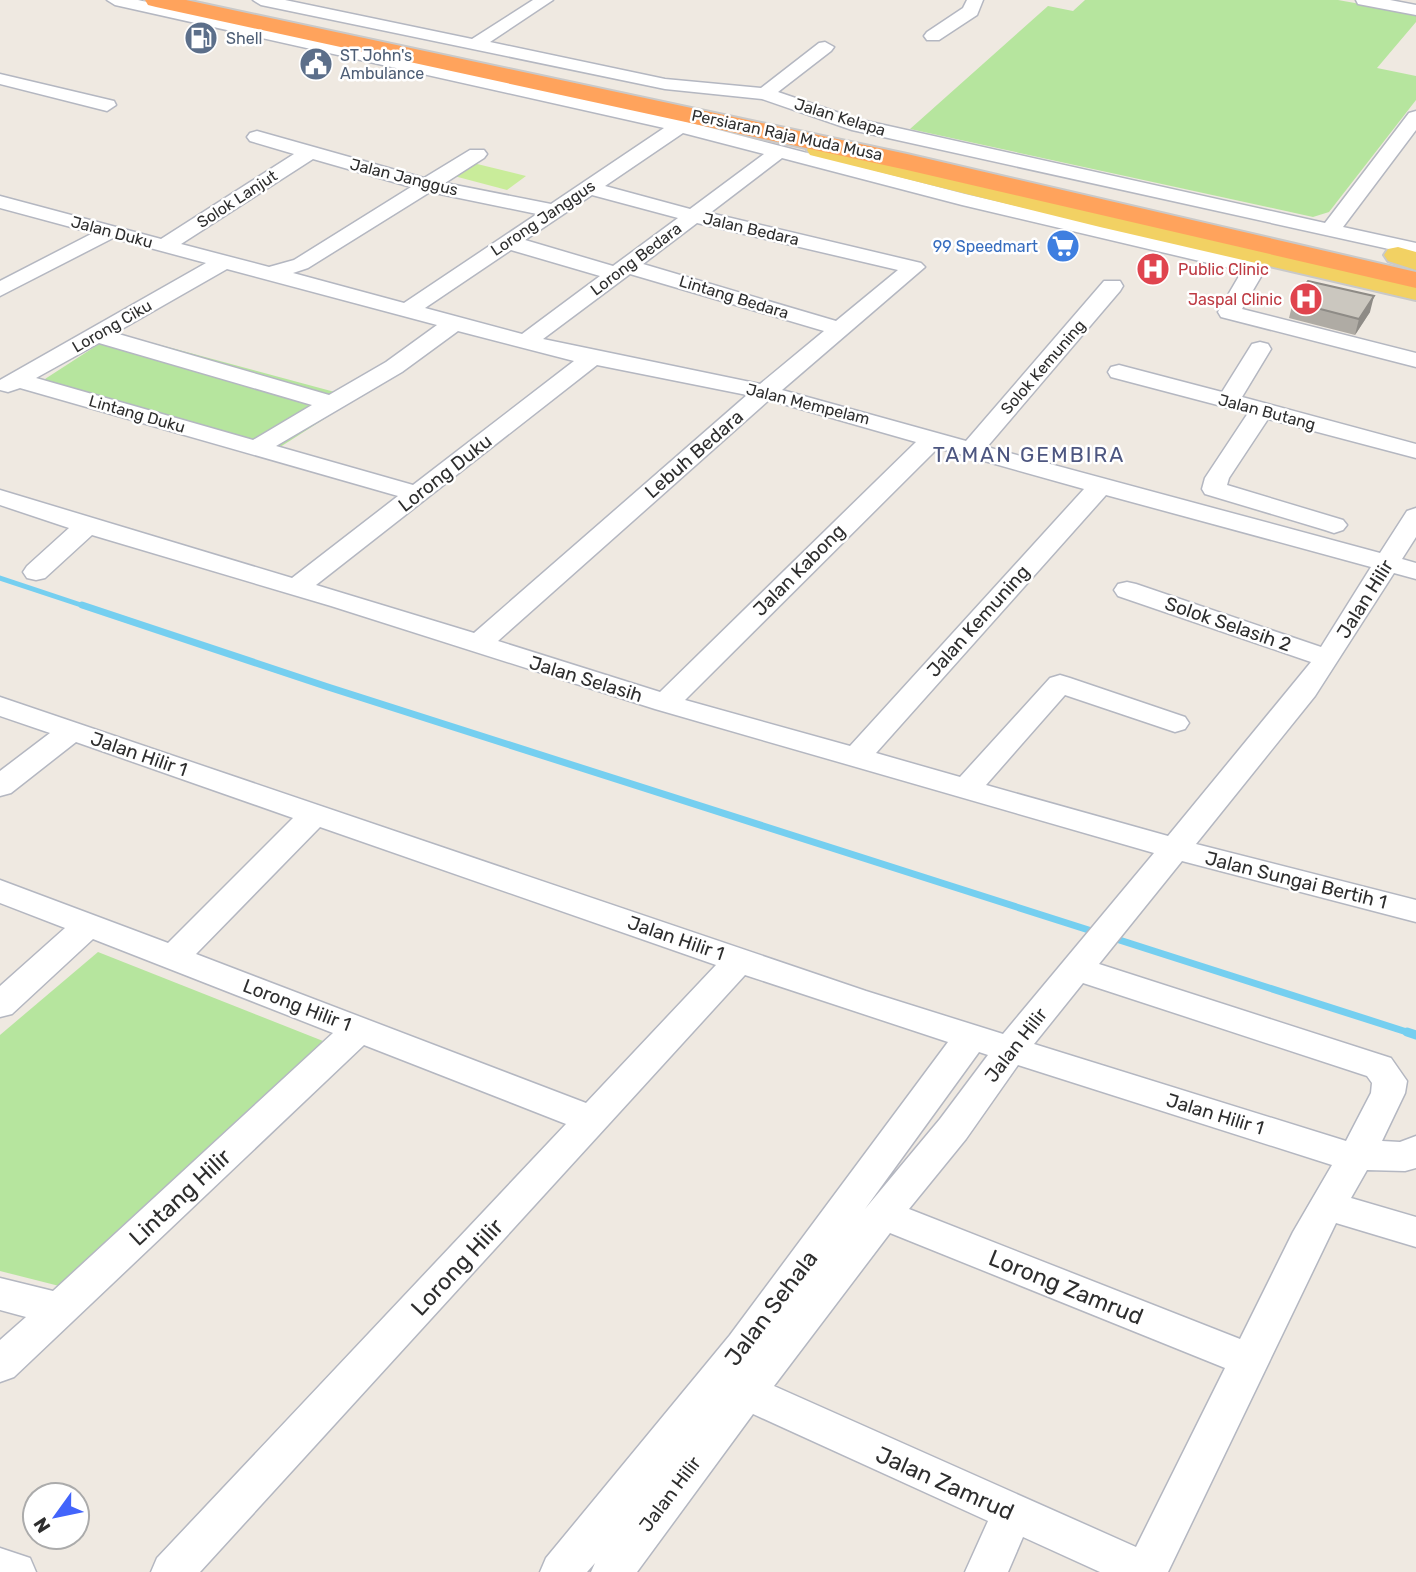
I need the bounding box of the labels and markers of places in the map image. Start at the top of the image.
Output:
fuel station icon: Shell [182,19,220,57]
place label: Shell [226,29,262,48]
public building icon: ST John's Ambulance [297,45,335,83]
place label: ST John's Ambulance [340,46,424,83]
supermarket icon: 99 Speedmart [1044,227,1082,265]
place label: 99 Speedmart [933,237,1038,256]
hospital icon: Public Clinic [1134,250,1172,288]
place label: Public Clinic [1178,260,1269,279]
hospital icon: Jaspal Clinic [1287,280,1325,318]
place label: Jaspal Clinic [1188,290,1282,309]

